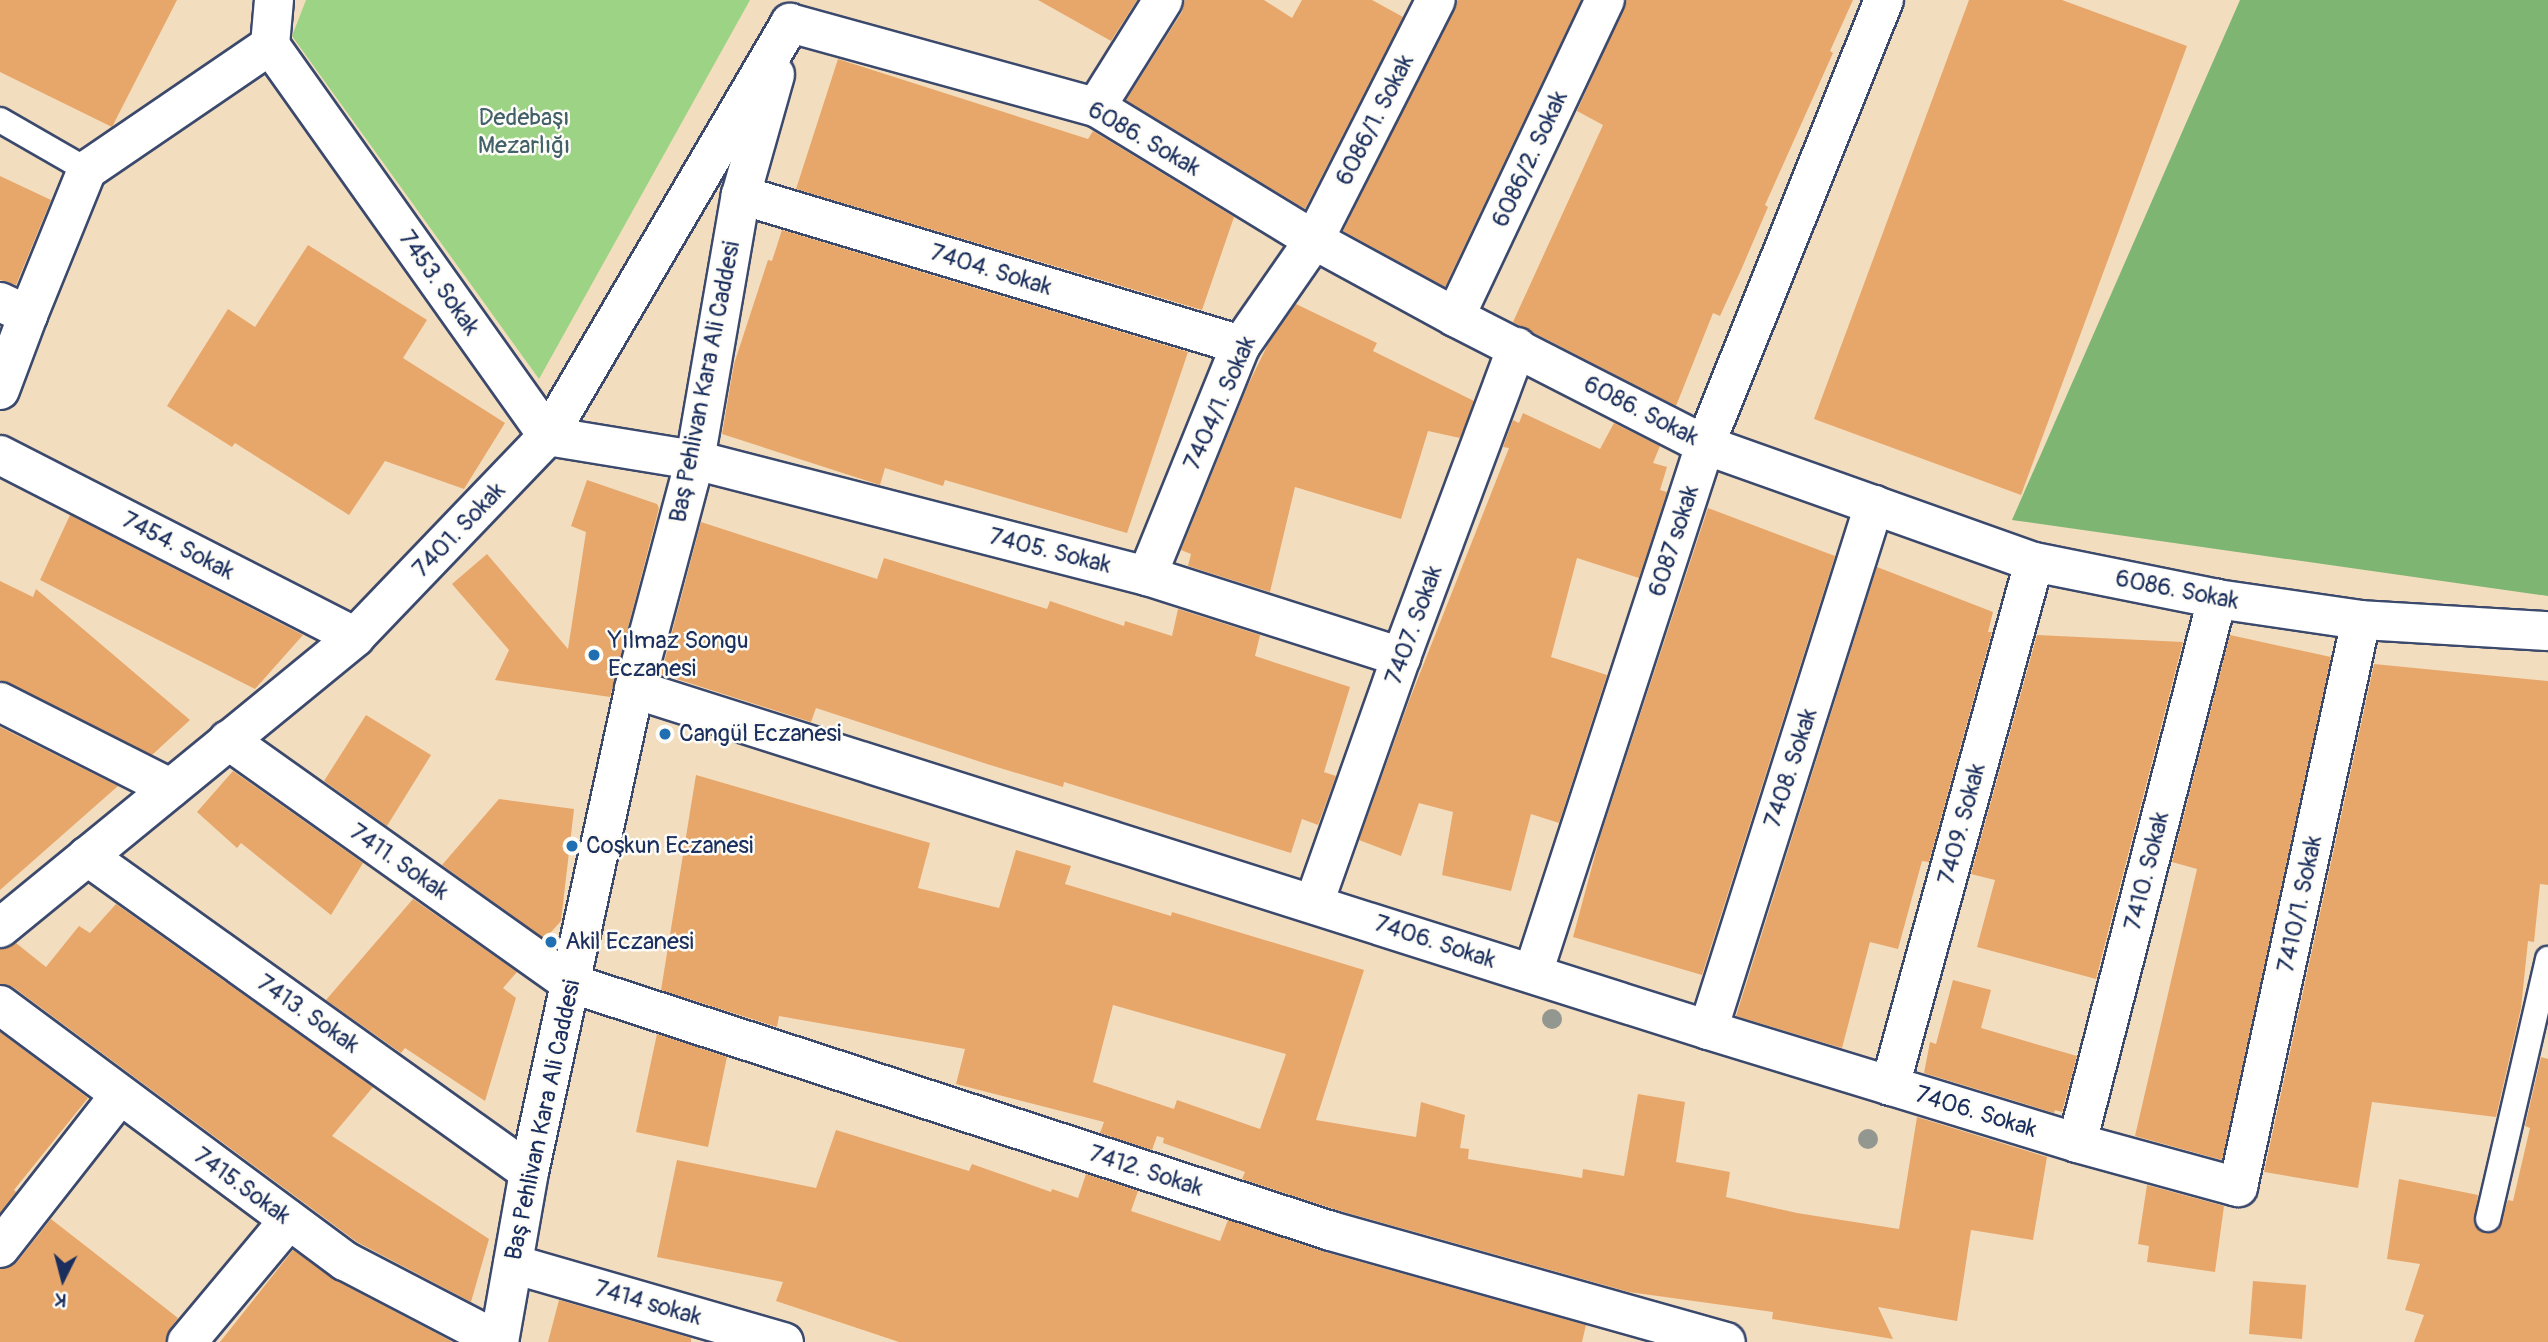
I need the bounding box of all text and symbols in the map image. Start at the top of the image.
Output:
street label: 6086/1. Sokak [1330,50,1420,190]
street label: 6086/2. Sokak [1486,86,1574,232]
street label: 6086. Sokak [1083,95,1205,183]
park label: Dedebaşı Mezarlığı [478,104,570,160]
street label: 7453. Sokak [392,225,486,341]
street label: 7404. Sokak [927,238,1055,302]
street label: Baş Pehlivan Kara Ali Caddesi [664,239,746,525]
street label: 7404/1. Sokak [1178,332,1262,474]
street label: 6086. Sokak [1579,370,1703,452]
street label: 7401. Sokak [407,477,511,583]
street label: 6087 sokak [1643,482,1705,600]
street label: 7454. Sokak [117,505,239,587]
street label: 7405. Sokak [986,522,1114,580]
street label: 7407. Sokak [1379,562,1449,688]
street label: 6086. Sokak [2113,564,2241,616]
place label: Yılmaz Songu Eczanesi [608,627,749,683]
marker: Yılmaz Songu Eczanesi [586,647,602,663]
street label: 7408. Sokak [1758,705,1824,831]
place label: Cangül Eczanesi [679,720,841,748]
marker: Cangül Eczanesi [657,726,673,742]
street label: 7409. Sokak [1932,760,1992,888]
street label: 7410. Sokak [2118,809,2176,933]
street label: 7411. Sokak [344,818,454,906]
place label: Coşkun Eczanesi [586,832,753,860]
street label: 7410/1. Sokak [2271,833,2329,975]
marker: Coşkun Eczanesi [564,838,580,854]
street label: 7406. Sokak [1371,909,1499,975]
place label: Akil Eczanesi [565,928,694,956]
marker: Akil Eczanesi [543,934,559,950]
street label: 7413. Sokak [251,968,365,1060]
street label: Baş Pehlivan Kara Ali Caddesi [499,977,587,1263]
street label: 7406. Sokak [1912,1080,2040,1144]
street label: 7412. Sokak [1085,1139,1207,1203]
street label: 7415.Sokak [188,1141,296,1231]
north arrow [28,1244,98,1314]
street label: 7414 sokak [591,1274,705,1332]
text: K [54,1287,68,1312]

